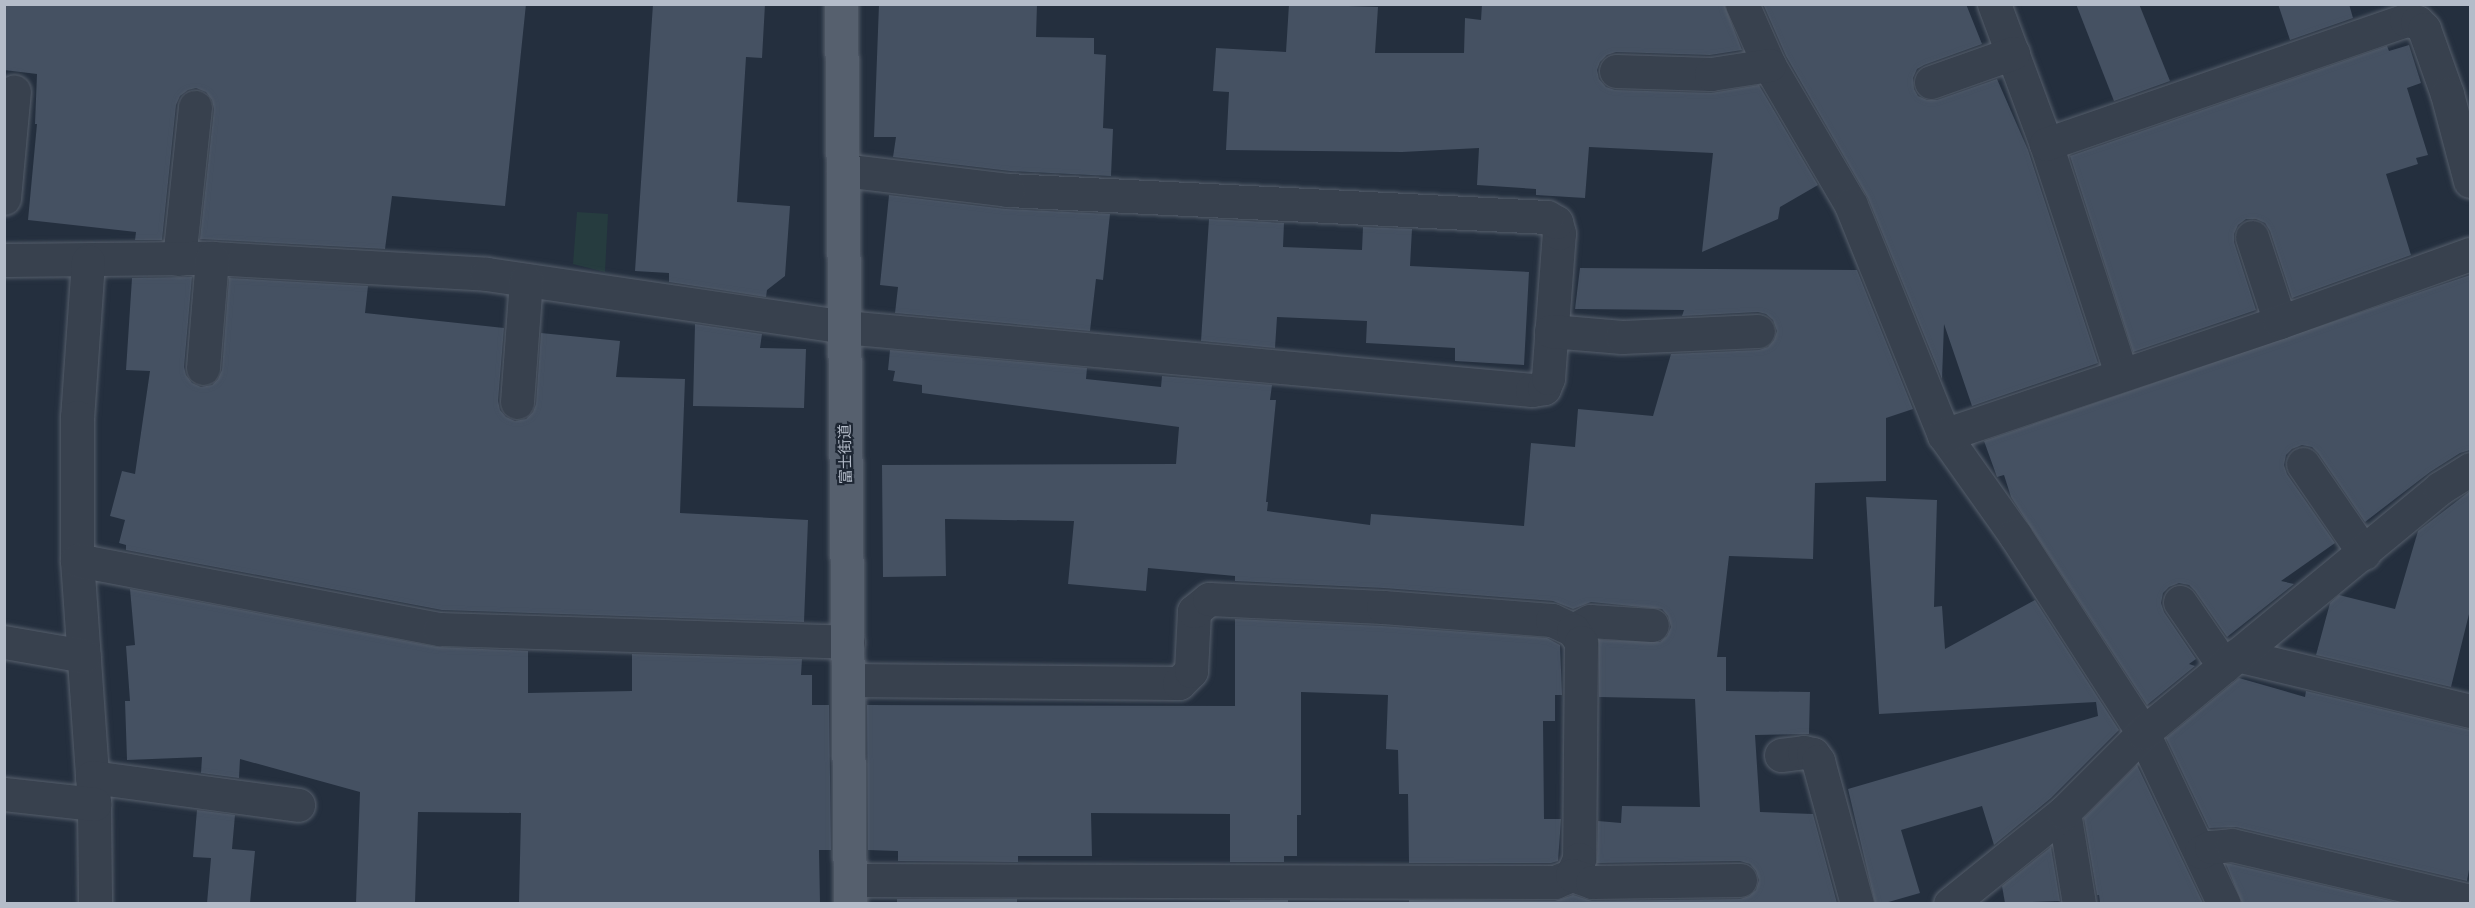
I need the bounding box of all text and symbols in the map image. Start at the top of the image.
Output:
street label: 富士街道 [835,424,855,484]

